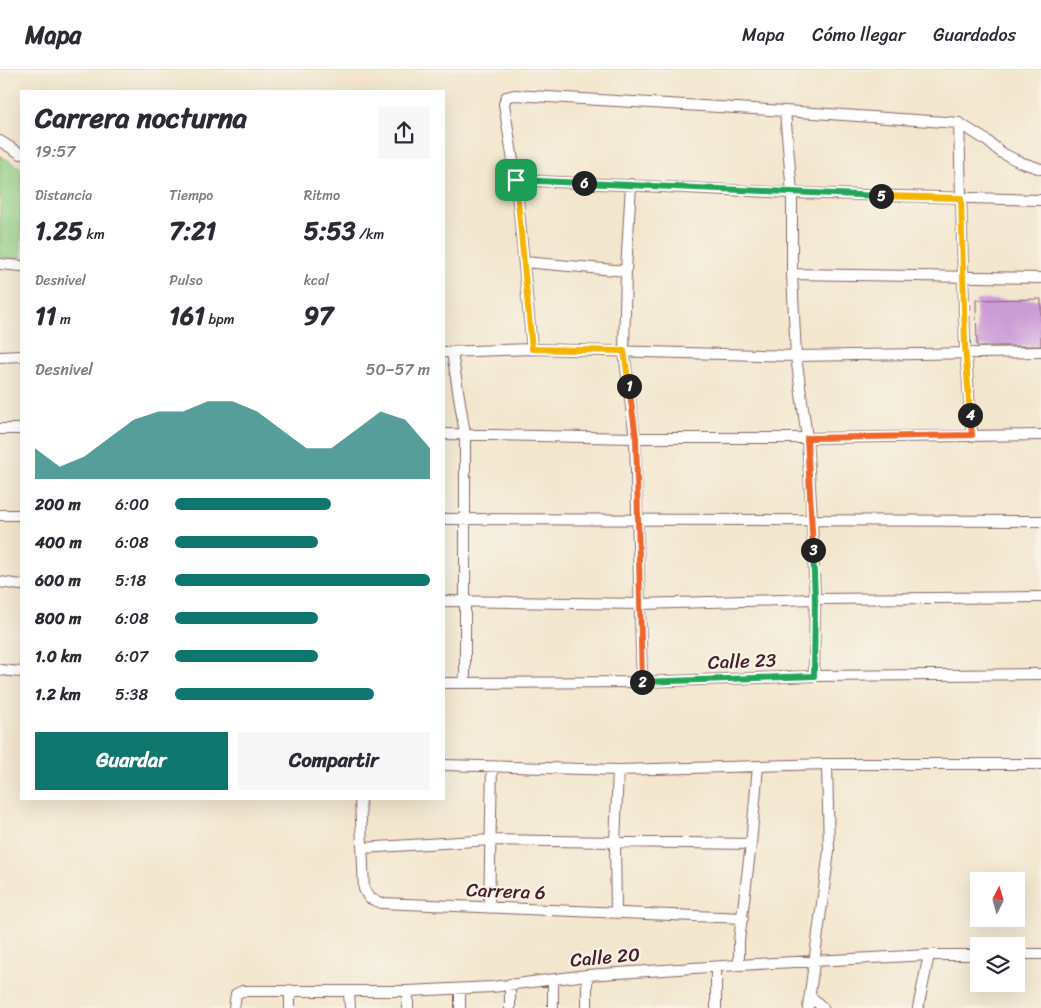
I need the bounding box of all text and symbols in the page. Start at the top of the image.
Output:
text: Mapa [25,14,81,56]
text: Mapa [742,19,784,51]
text: Cómo llegar [812,19,905,51]
text: Guardados [933,19,1016,51]
text: Carrera nocturna [35,93,247,142]
button: share [378,107,430,159]
text: 19:57 [35,137,75,166]
pin [495,159,537,201]
icon: arrive [502,166,530,194]
pin: 6 [572,170,596,196]
text: 6 [581,171,588,196]
text: Distancia [35,183,92,208]
text: Tiempo [169,183,213,208]
text: Ritmo [304,183,340,208]
pin: 5 [868,184,894,208]
text: 5 [877,184,886,209]
text: 1.25 [35,208,83,253]
text: 7:21 [169,208,216,253]
text: 5:53 [304,208,355,253]
text: km [83,222,105,247]
text: /km [355,222,384,247]
text: Desnivel [35,268,86,293]
text: Pulso [169,268,203,293]
text: kcal [304,268,329,293]
text: 11 [35,293,56,338]
text: 161 [169,293,205,338]
text: 97 [304,293,333,338]
text: m [56,307,71,332]
text: bpm [205,307,234,332]
text: Desnivel [35,355,93,384]
text: 50–57 m [366,355,430,384]
pin: 1 [616,374,642,398]
text: 1 [626,374,633,399]
pin: 4 [958,402,982,428]
text: 4 [966,403,975,428]
text: 200 m [35,490,81,519]
text: 6:00 [115,490,149,519]
text: 400 m [35,528,82,557]
text: 6:08 [115,528,149,557]
pin: 3 [800,538,826,562]
text: 3 [810,538,817,563]
text: 600 m [35,566,81,595]
text: 5:18 [115,566,146,595]
text: 800 m [35,604,81,633]
text: 6:08 [115,604,149,633]
text: 1.0 km [35,642,82,671]
text: 6:07 [115,642,148,671]
street label: Calle 23 [707,643,777,679]
pin: 2 [630,670,654,694]
text: 2 [638,670,647,695]
text: 1.2 km [35,680,81,709]
text: 5:38 [115,680,148,709]
button: Guardar [35,732,228,790]
button: Compartir [238,732,430,790]
north arrow [970,872,1025,928]
map controls [970,872,1025,992]
street label: Carrera 6 [466,873,546,909]
button: layers [970,937,1025,992]
street label: Calle 20 [569,938,641,976]

